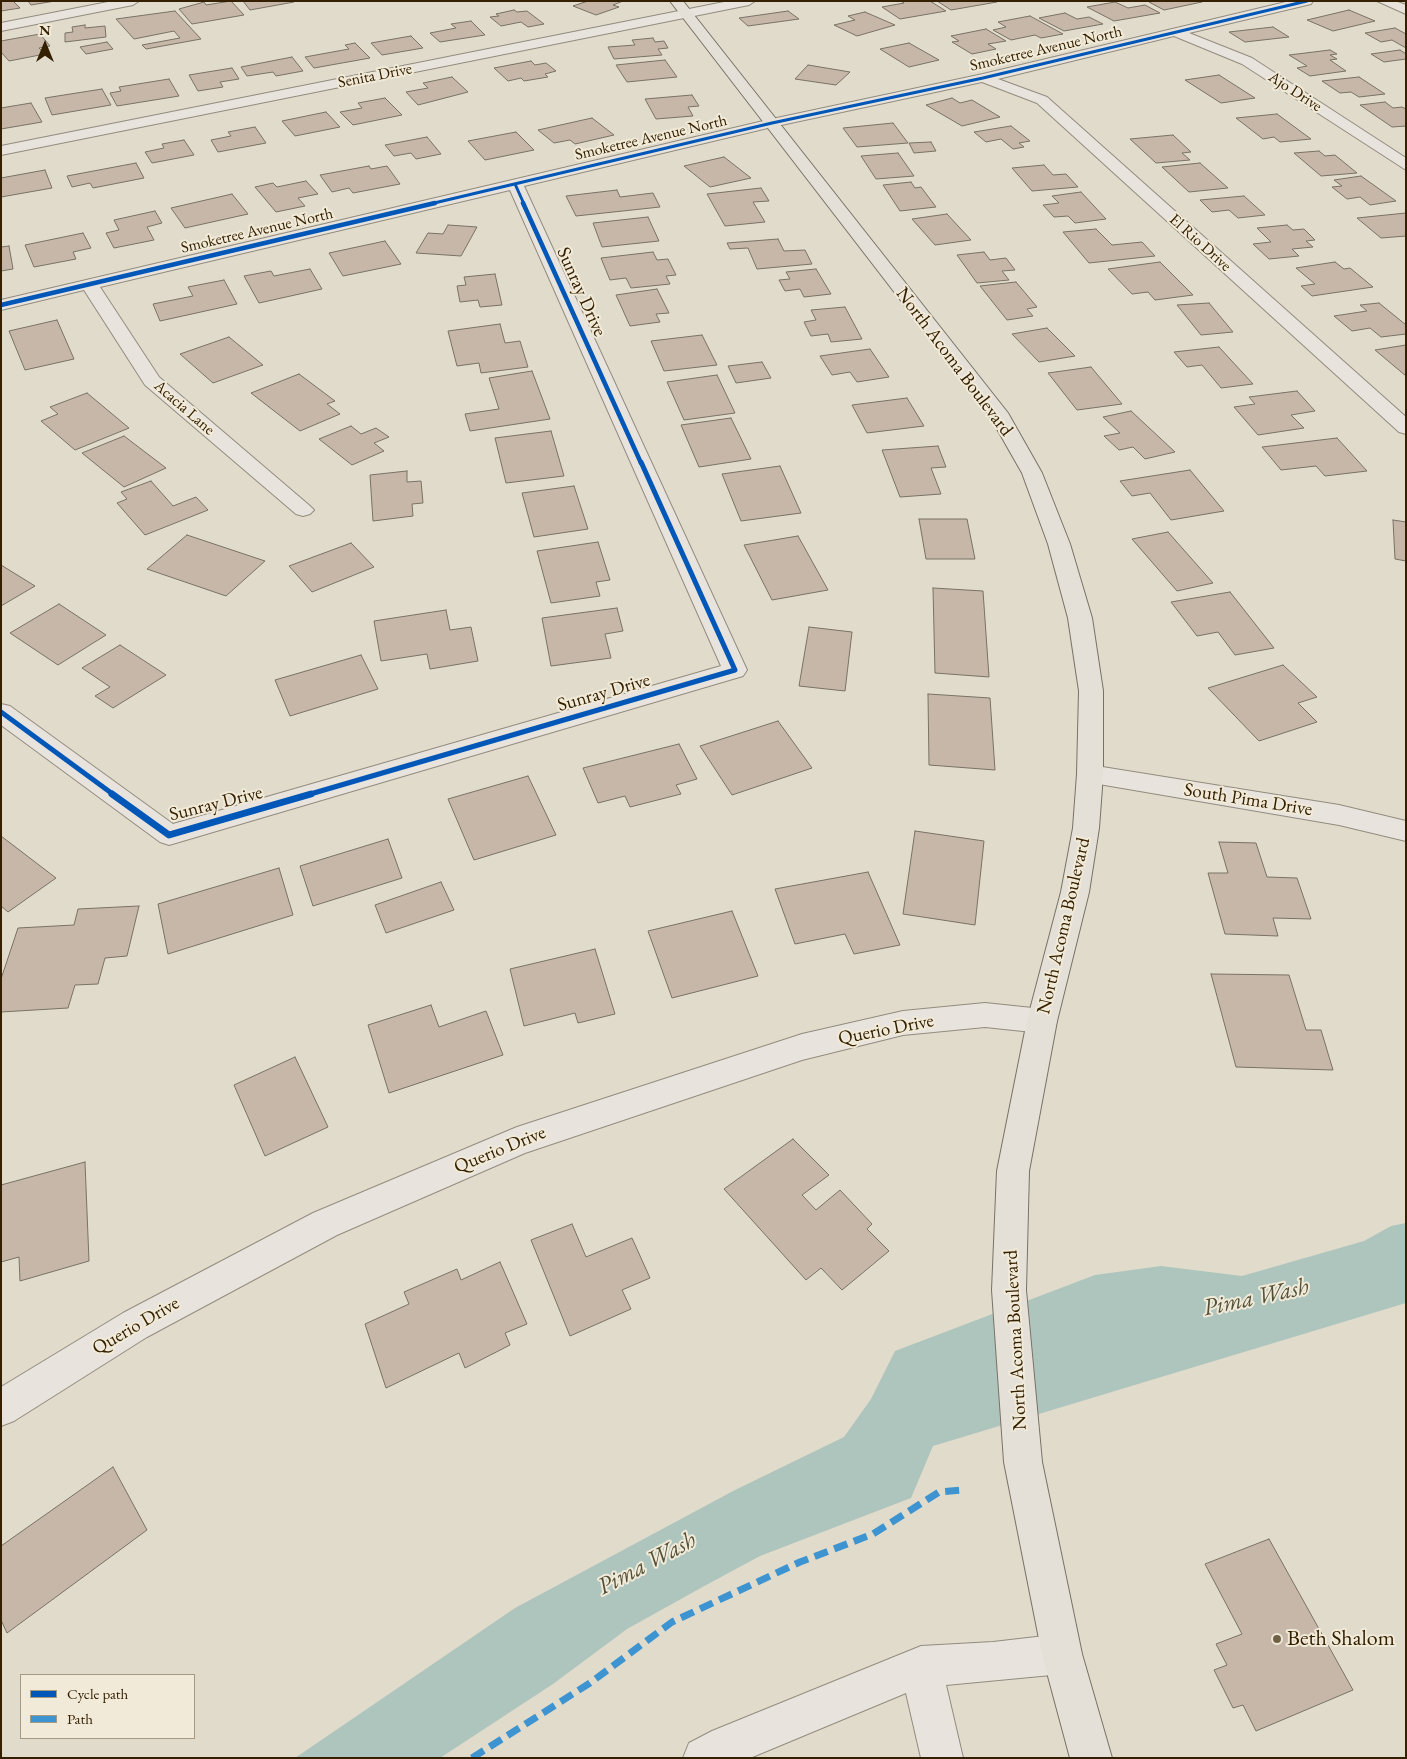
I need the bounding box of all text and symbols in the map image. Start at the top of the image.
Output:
north arrow [20,20,70,70]
text: N [39,21,51,39]
street label: Smoketree Avenue North [968,22,1124,76]
street label: Senita Drive [336,59,414,93]
street label: Ajo Drive [1265,68,1325,116]
street label: Smoketree Avenue North [573,111,729,165]
street label: Smoketree Avenue North [179,204,335,258]
street label: El Rio Drive [1165,210,1235,276]
street label: Sunray Drive [551,244,611,340]
street label: North Acoma Boulevard [891,283,1017,441]
street label: Acacia Lane [150,376,218,440]
street label: Sunray Drive [555,669,653,717]
street label: South Pima Drive [1182,779,1314,821]
street label: Sunray Drive [167,781,265,827]
street label: North Acoma Boulevard [1033,835,1095,1017]
street label: Querio Drive [836,1010,936,1050]
street label: Querio Drive [451,1121,549,1179]
street label: North Acoma Boulevard [1000,1249,1032,1431]
water label: Pima Wash [1200,1273,1312,1323]
street label: Querio Drive [88,1292,184,1360]
water label: Pima Wash [593,1526,701,1602]
place label: Beth Shalom [1287,1626,1395,1652]
marker: Beth Shalom [1271,1633,1283,1645]
legend [20,1674,195,1739]
text: Cycle path [67,1684,128,1703]
text: Path [67,1709,93,1728]

